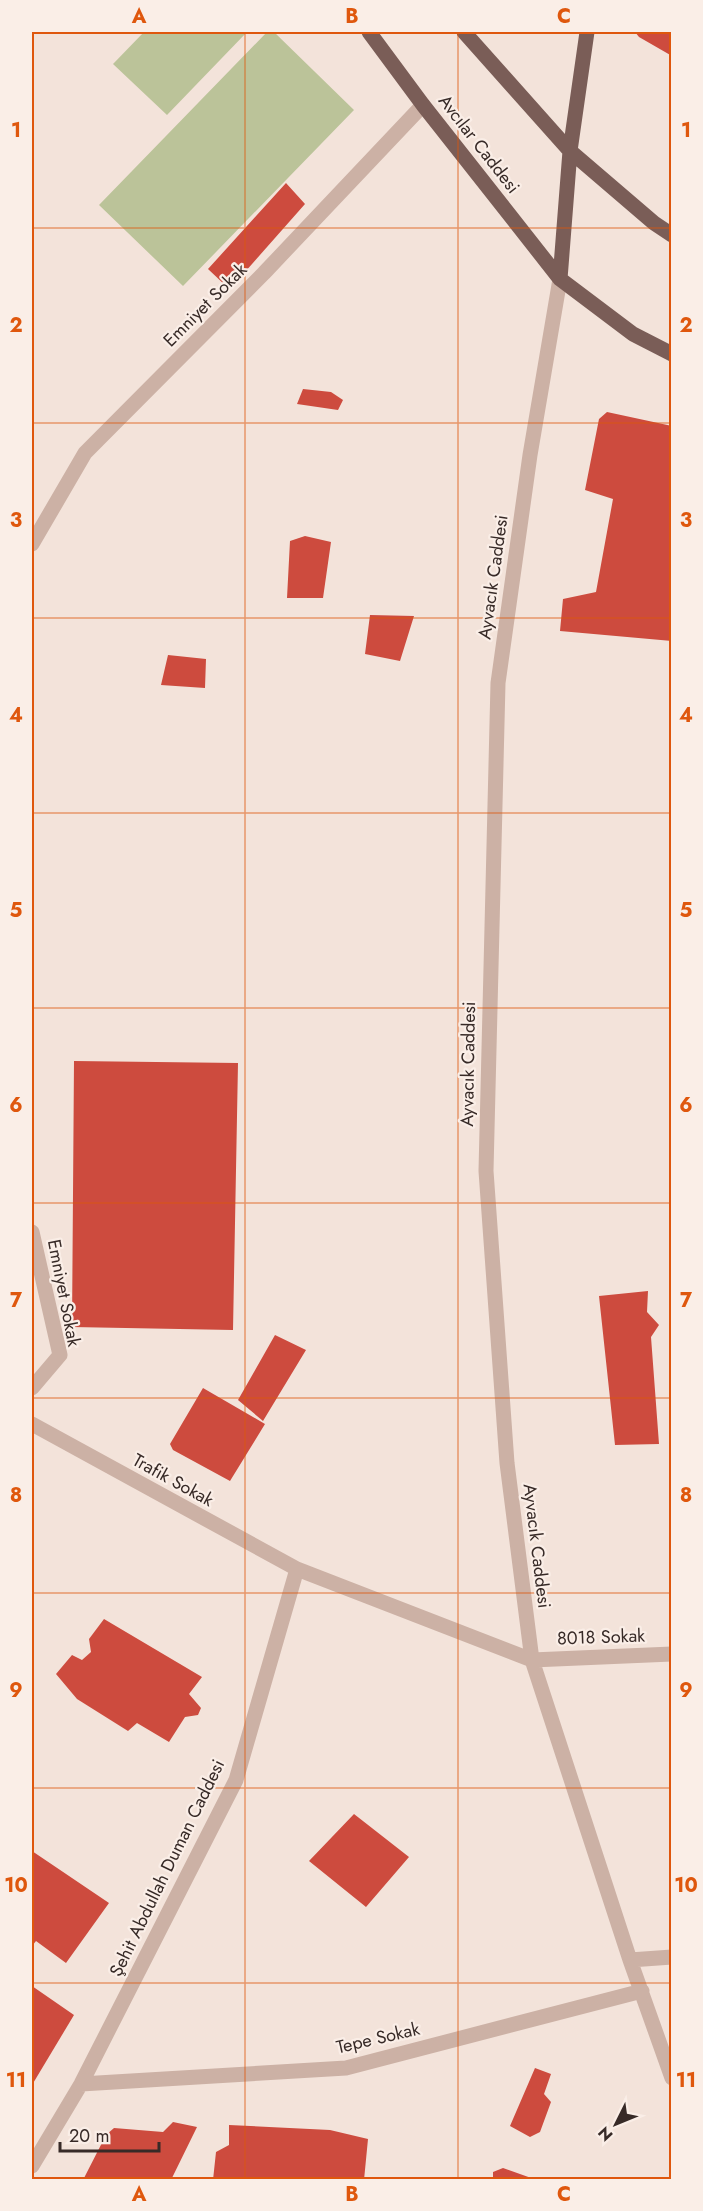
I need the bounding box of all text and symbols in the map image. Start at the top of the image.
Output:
text: A [131,2,147,31]
text: B [345,2,359,31]
text: C [557,2,571,31]
street label: Avcılar Caddesi [432,89,526,199]
text: 1 [11,116,21,145]
text: 1 [681,116,691,145]
street label: Emniyet Sokak [157,257,253,353]
text: 2 [9,311,23,340]
text: 2 [679,311,693,340]
text: 3 [10,506,22,535]
text: 3 [680,506,692,535]
street label: Ayvacık Caddesi [471,513,515,641]
text: 4 [9,701,23,730]
text: 4 [679,701,693,730]
text: 5 [10,896,23,925]
text: 5 [680,896,693,925]
street label: Ayvacık Caddesi [454,1001,482,1127]
text: 6 [9,1091,23,1120]
text: 6 [679,1091,693,1120]
street label: Emniyet Sokak [41,1237,87,1349]
text: 7 [10,1286,23,1315]
text: 7 [680,1286,693,1315]
street label: Trafik Sokak [128,1447,218,1513]
text: 8 [10,1481,22,1510]
text: 8 [680,1481,692,1510]
street label: Ayvacık Caddesi [516,1482,558,1610]
street label: 8018 Sokak [556,1622,646,1652]
text: 9 [9,1676,23,1705]
text: 9 [679,1676,693,1705]
street label: Şehit Abdullah Duman Caddesi [103,1755,231,1981]
text: 10 [4,1871,28,1900]
text: 10 [674,1871,698,1900]
street label: Tepe Sokak [334,2016,422,2060]
text: 11 [6,2066,26,2095]
text: 11 [676,2066,696,2095]
north arrow [586,2094,646,2154]
scale bar [60,2115,159,2153]
text: N [593,2121,618,2146]
text: 20 m [69,2123,109,2149]
text: A [131,2180,147,2209]
text: B [345,2180,359,2209]
text: C [557,2180,571,2209]

